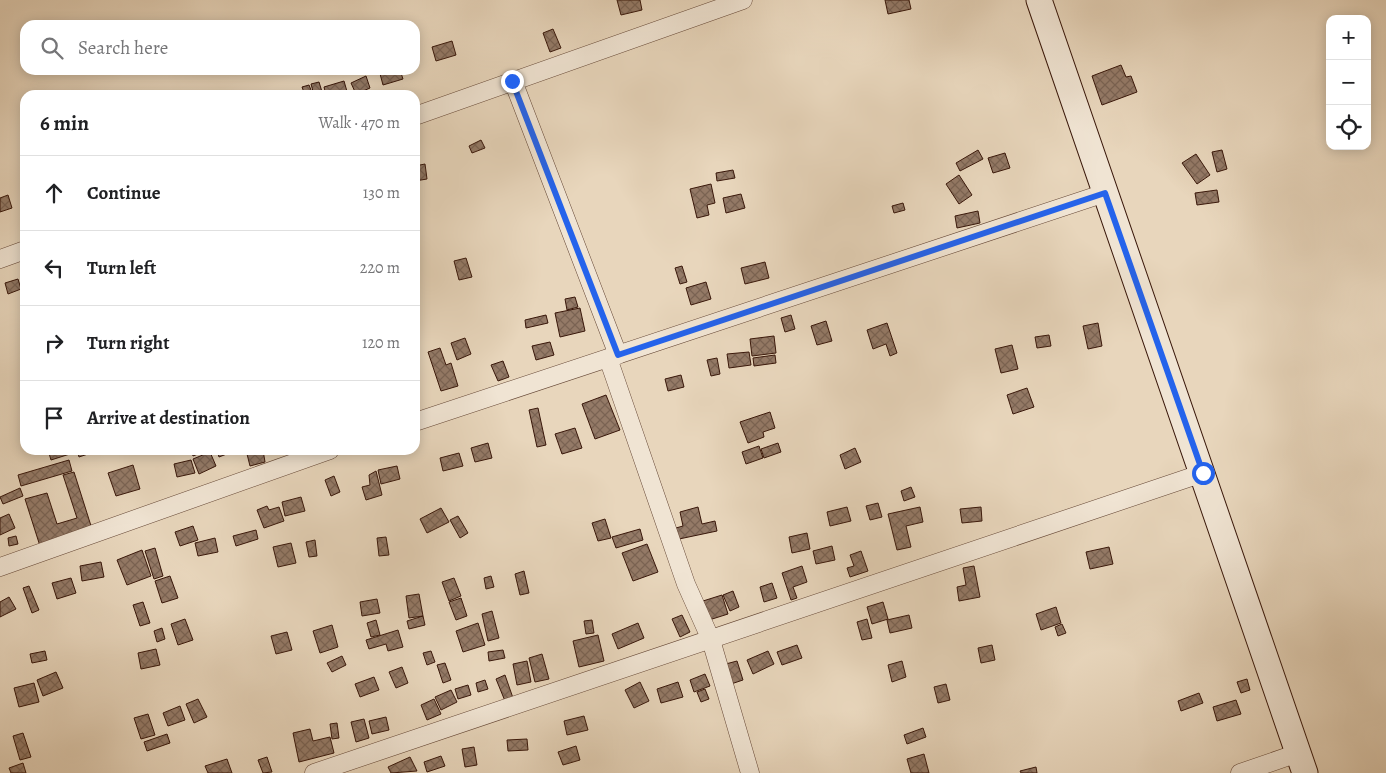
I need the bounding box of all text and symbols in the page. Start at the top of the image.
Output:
map controls [1326,15,1371,150]
button: + [1326,15,1371,60]
search box [20,20,420,75]
icon: search [38,34,66,62]
text: Search here [78,35,168,61]
button: − [1326,60,1371,105]
route end [501,70,524,93]
button: locate [1326,105,1371,150]
text: 6 min [40,109,89,137]
text: Walk · 470 m [319,112,400,134]
icon: ahead [40,179,68,207]
text: Continue [87,180,161,206]
text: 130 m [363,182,400,204]
icon: left [40,254,68,282]
text: Turn left [87,255,156,281]
text: 220 m [360,257,400,279]
icon: right [40,329,68,357]
text: Turn right [87,330,169,356]
text: 120 m [362,332,400,354]
icon: arrive [40,404,68,432]
text: Arrive at destination [87,405,250,431]
route start [1192,462,1215,485]

